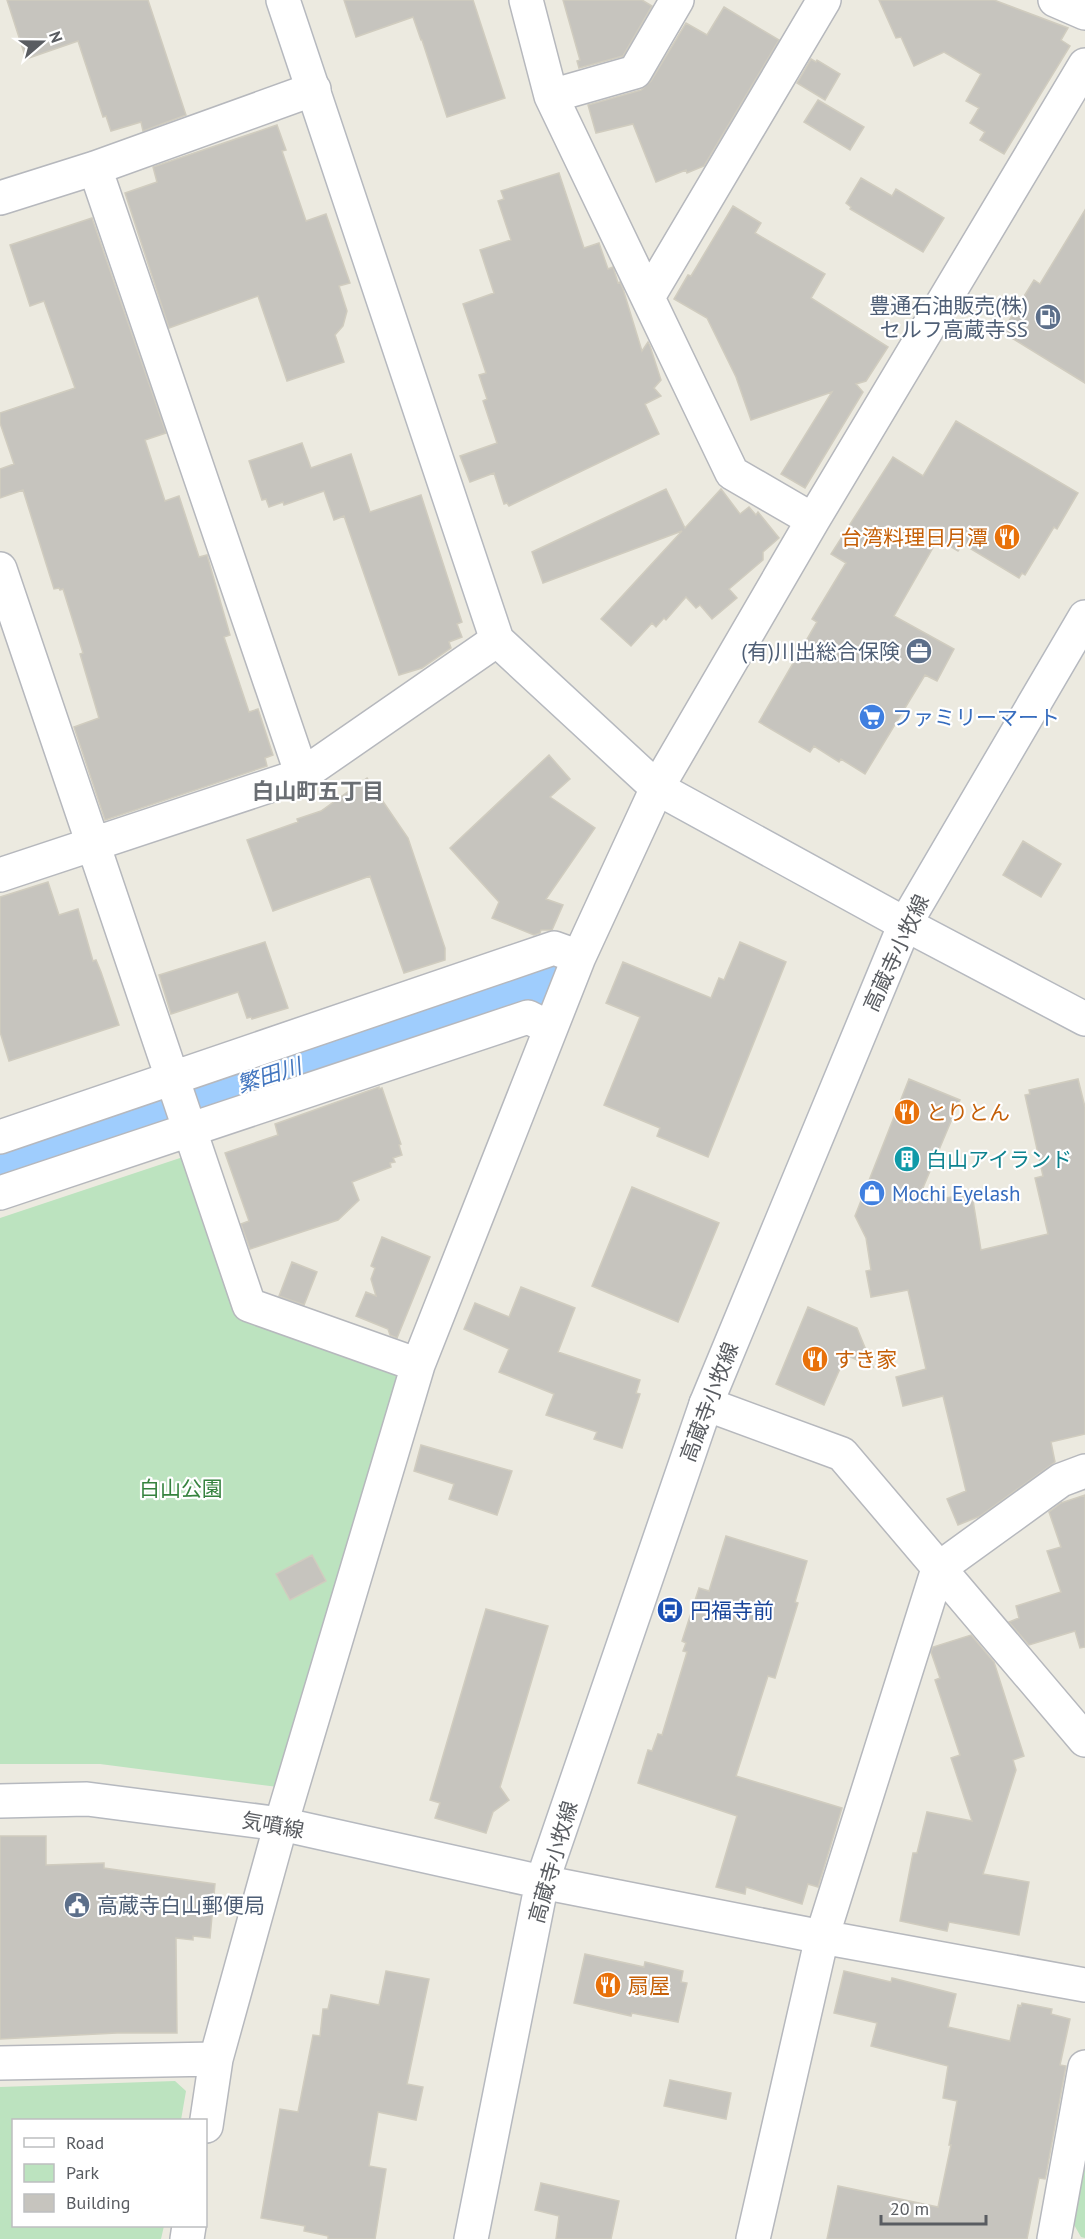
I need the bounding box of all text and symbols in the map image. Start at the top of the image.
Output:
north arrow [12,12,72,72]
text: N [45,29,67,45]
place label: 豊通石油販売(株) セルフ高蔵寺SS [869,292,1028,343]
fuel station icon: 豊通石油販売(株) セルフ高蔵寺SS [1033,302,1063,332]
restaurant icon: 台湾料理日月潭 [992,522,1022,552]
place label: 台湾料理日月潭 [841,524,988,551]
office icon: (有)川出総合保険 [904,636,934,666]
place label: (有)川出総合保険 [741,638,900,665]
supermarket icon: ファミリーマート [857,702,887,732]
place label: ファミリーマート [892,704,1060,731]
district label: 白山町五丁目 [252,777,384,805]
street label: 高蔵寺小牧線 [857,890,935,1016]
water label: 繁田川 [233,1051,307,1099]
restaurant icon: とりとん [892,1097,922,1127]
place label: とりとん [926,1099,1010,1126]
building icon: 白山アイランド [892,1144,922,1174]
place label: 白山アイランド [926,1146,1072,1173]
shop icon: Mochi Eyelash [857,1178,887,1208]
place label: Mochi Eyelash [892,1180,1020,1207]
street label: 高蔵寺小牧線 [674,1338,744,1466]
restaurant icon: すき家 [800,1344,830,1374]
place label: すき家 [834,1346,897,1373]
park label: 白山公園 [139,1475,223,1502]
bus stop icon: 円福寺前 [655,1595,685,1625]
place label: 円福寺前 [690,1597,774,1624]
street label: 高蔵寺小牧線 [523,1798,583,1926]
street label: 気噴線 [240,1806,306,1844]
public building icon: 高蔵寺白山郵便局 [62,1890,92,1920]
place label: 高蔵寺白山郵便局 [97,1892,265,1919]
restaurant icon: 扇屋 [593,1970,623,2000]
place label: 扇屋 [628,1972,670,1999]
legend [12,2119,207,2227]
text: Road [66,2131,104,2154]
text: Park [66,2161,99,2184]
scale bar [881,2188,986,2226]
text: Building [66,2191,130,2214]
text: 20 m [890,2197,929,2220]

